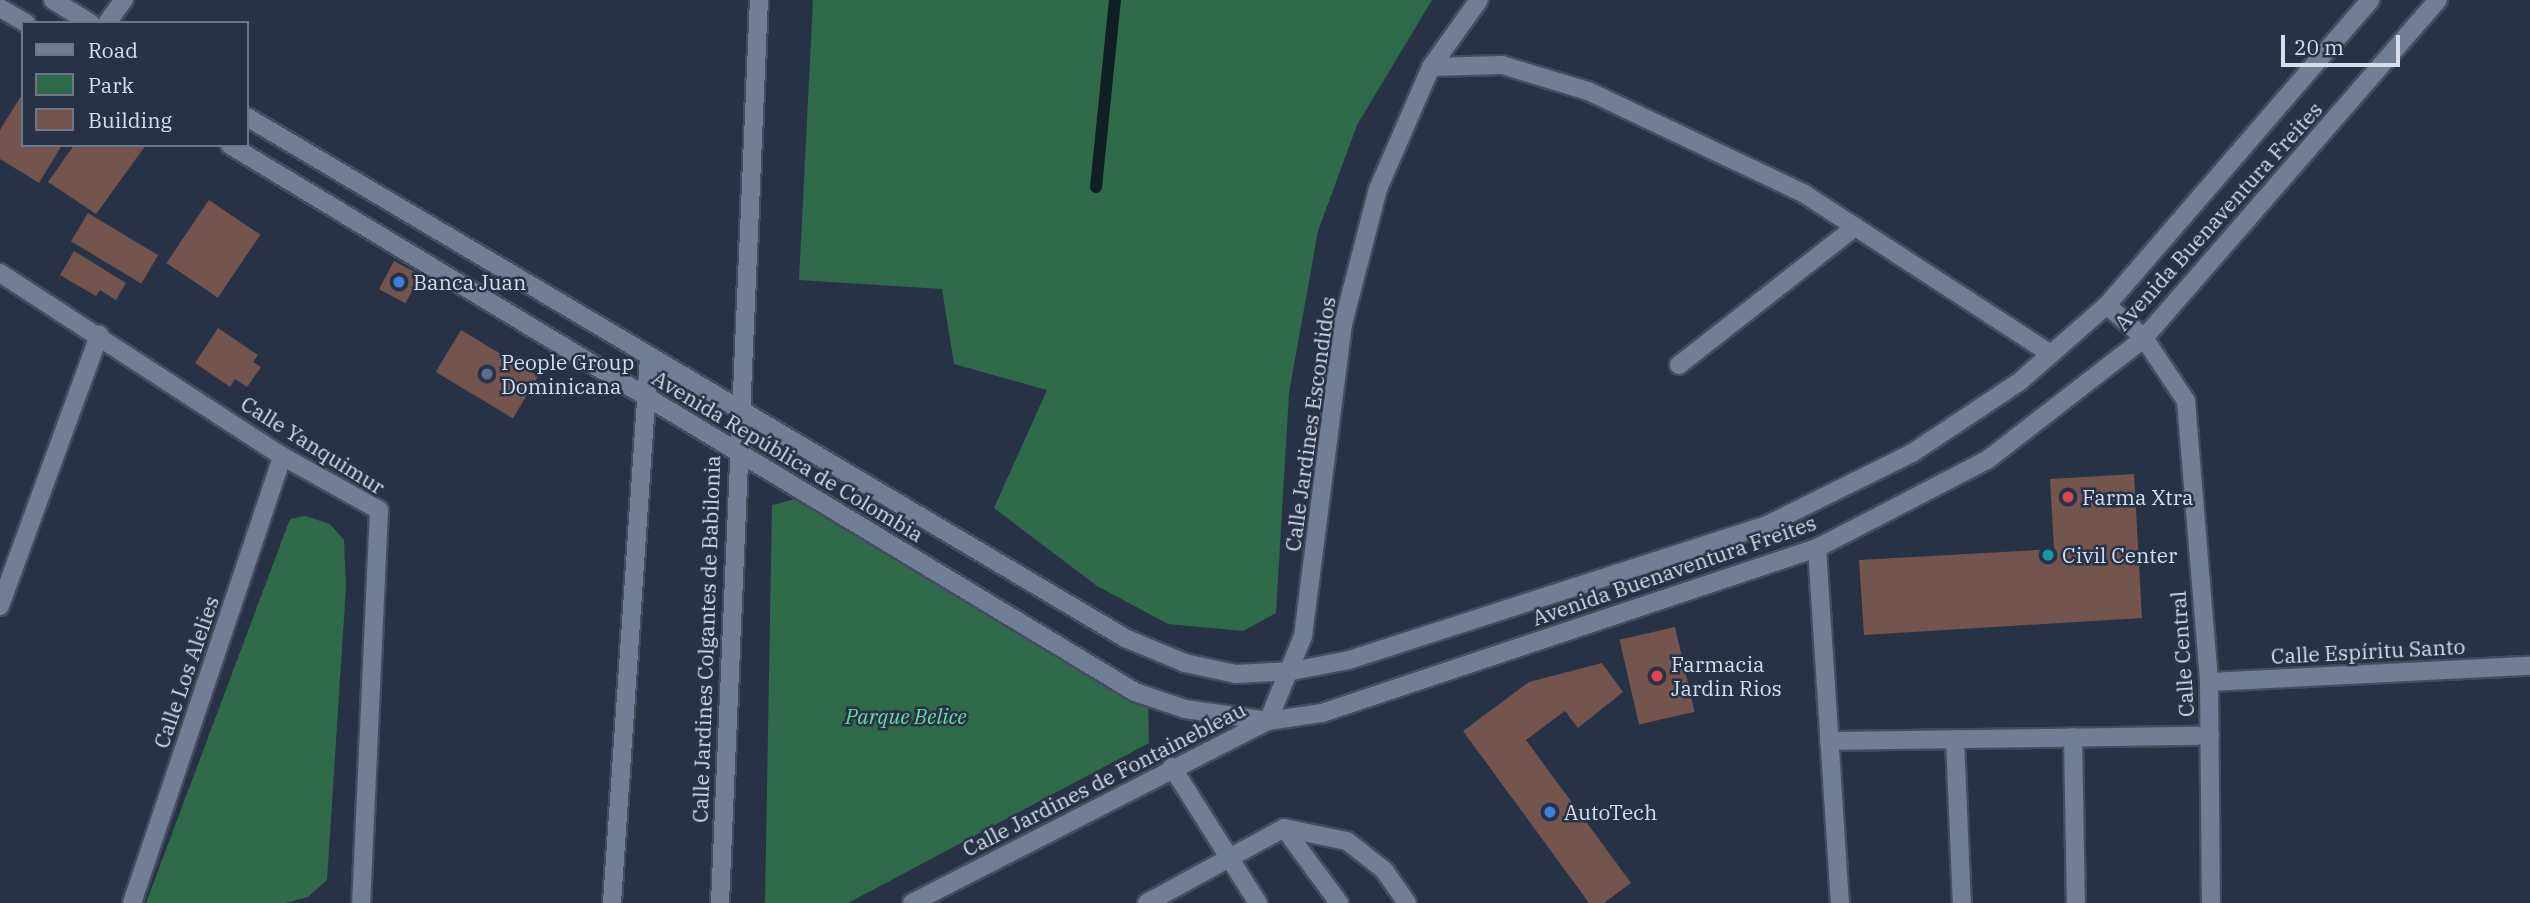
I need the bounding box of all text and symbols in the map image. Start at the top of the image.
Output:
legend [21,21,248,147]
scale bar [2285,21,2404,65]
text: 20 m [2294,33,2344,61]
text: Road [88,36,138,64]
text: Park [88,71,134,99]
street label: Avenida Buenaventura Freites [2109,97,2327,335]
text: Building [88,106,172,134]
place label: Banca Juan [413,269,526,295]
marker: Banca Juan [391,274,407,290]
street label: Calle Jardines Escondidos [1280,295,1340,553]
place label: People Group Dominicana [501,349,634,399]
street label: Avenida República de Colombia [648,365,928,547]
marker: People Group Dominicana [479,366,495,382]
street label: Calle Yanquimur [236,391,390,499]
street label: Calle Jardines Colgantes de Babilonia [687,455,725,823]
place label: Farma Xtra [2082,484,2193,510]
marker: Farma Xtra [2060,489,2076,505]
street label: Avenida Buenaventura Freites [1529,510,1819,630]
place label: Civil Center [2062,542,2177,568]
marker: Civil Center [2040,547,2056,563]
street label: Calle Central [2165,590,2199,718]
street label: Calle Los Alelies [148,593,224,751]
street label: Calle Espíritu Santo [2270,633,2466,669]
place label: Farmacia Jardin Rios [1671,651,1782,701]
marker: Farmacia Jardin Rios [1649,668,1665,684]
street label: Calle Jardines de Fontainebleau [958,696,1250,862]
park label: Parque Belice [845,703,967,729]
place label: AutoTech [1564,799,1657,825]
marker: AutoTech [1542,804,1558,820]

